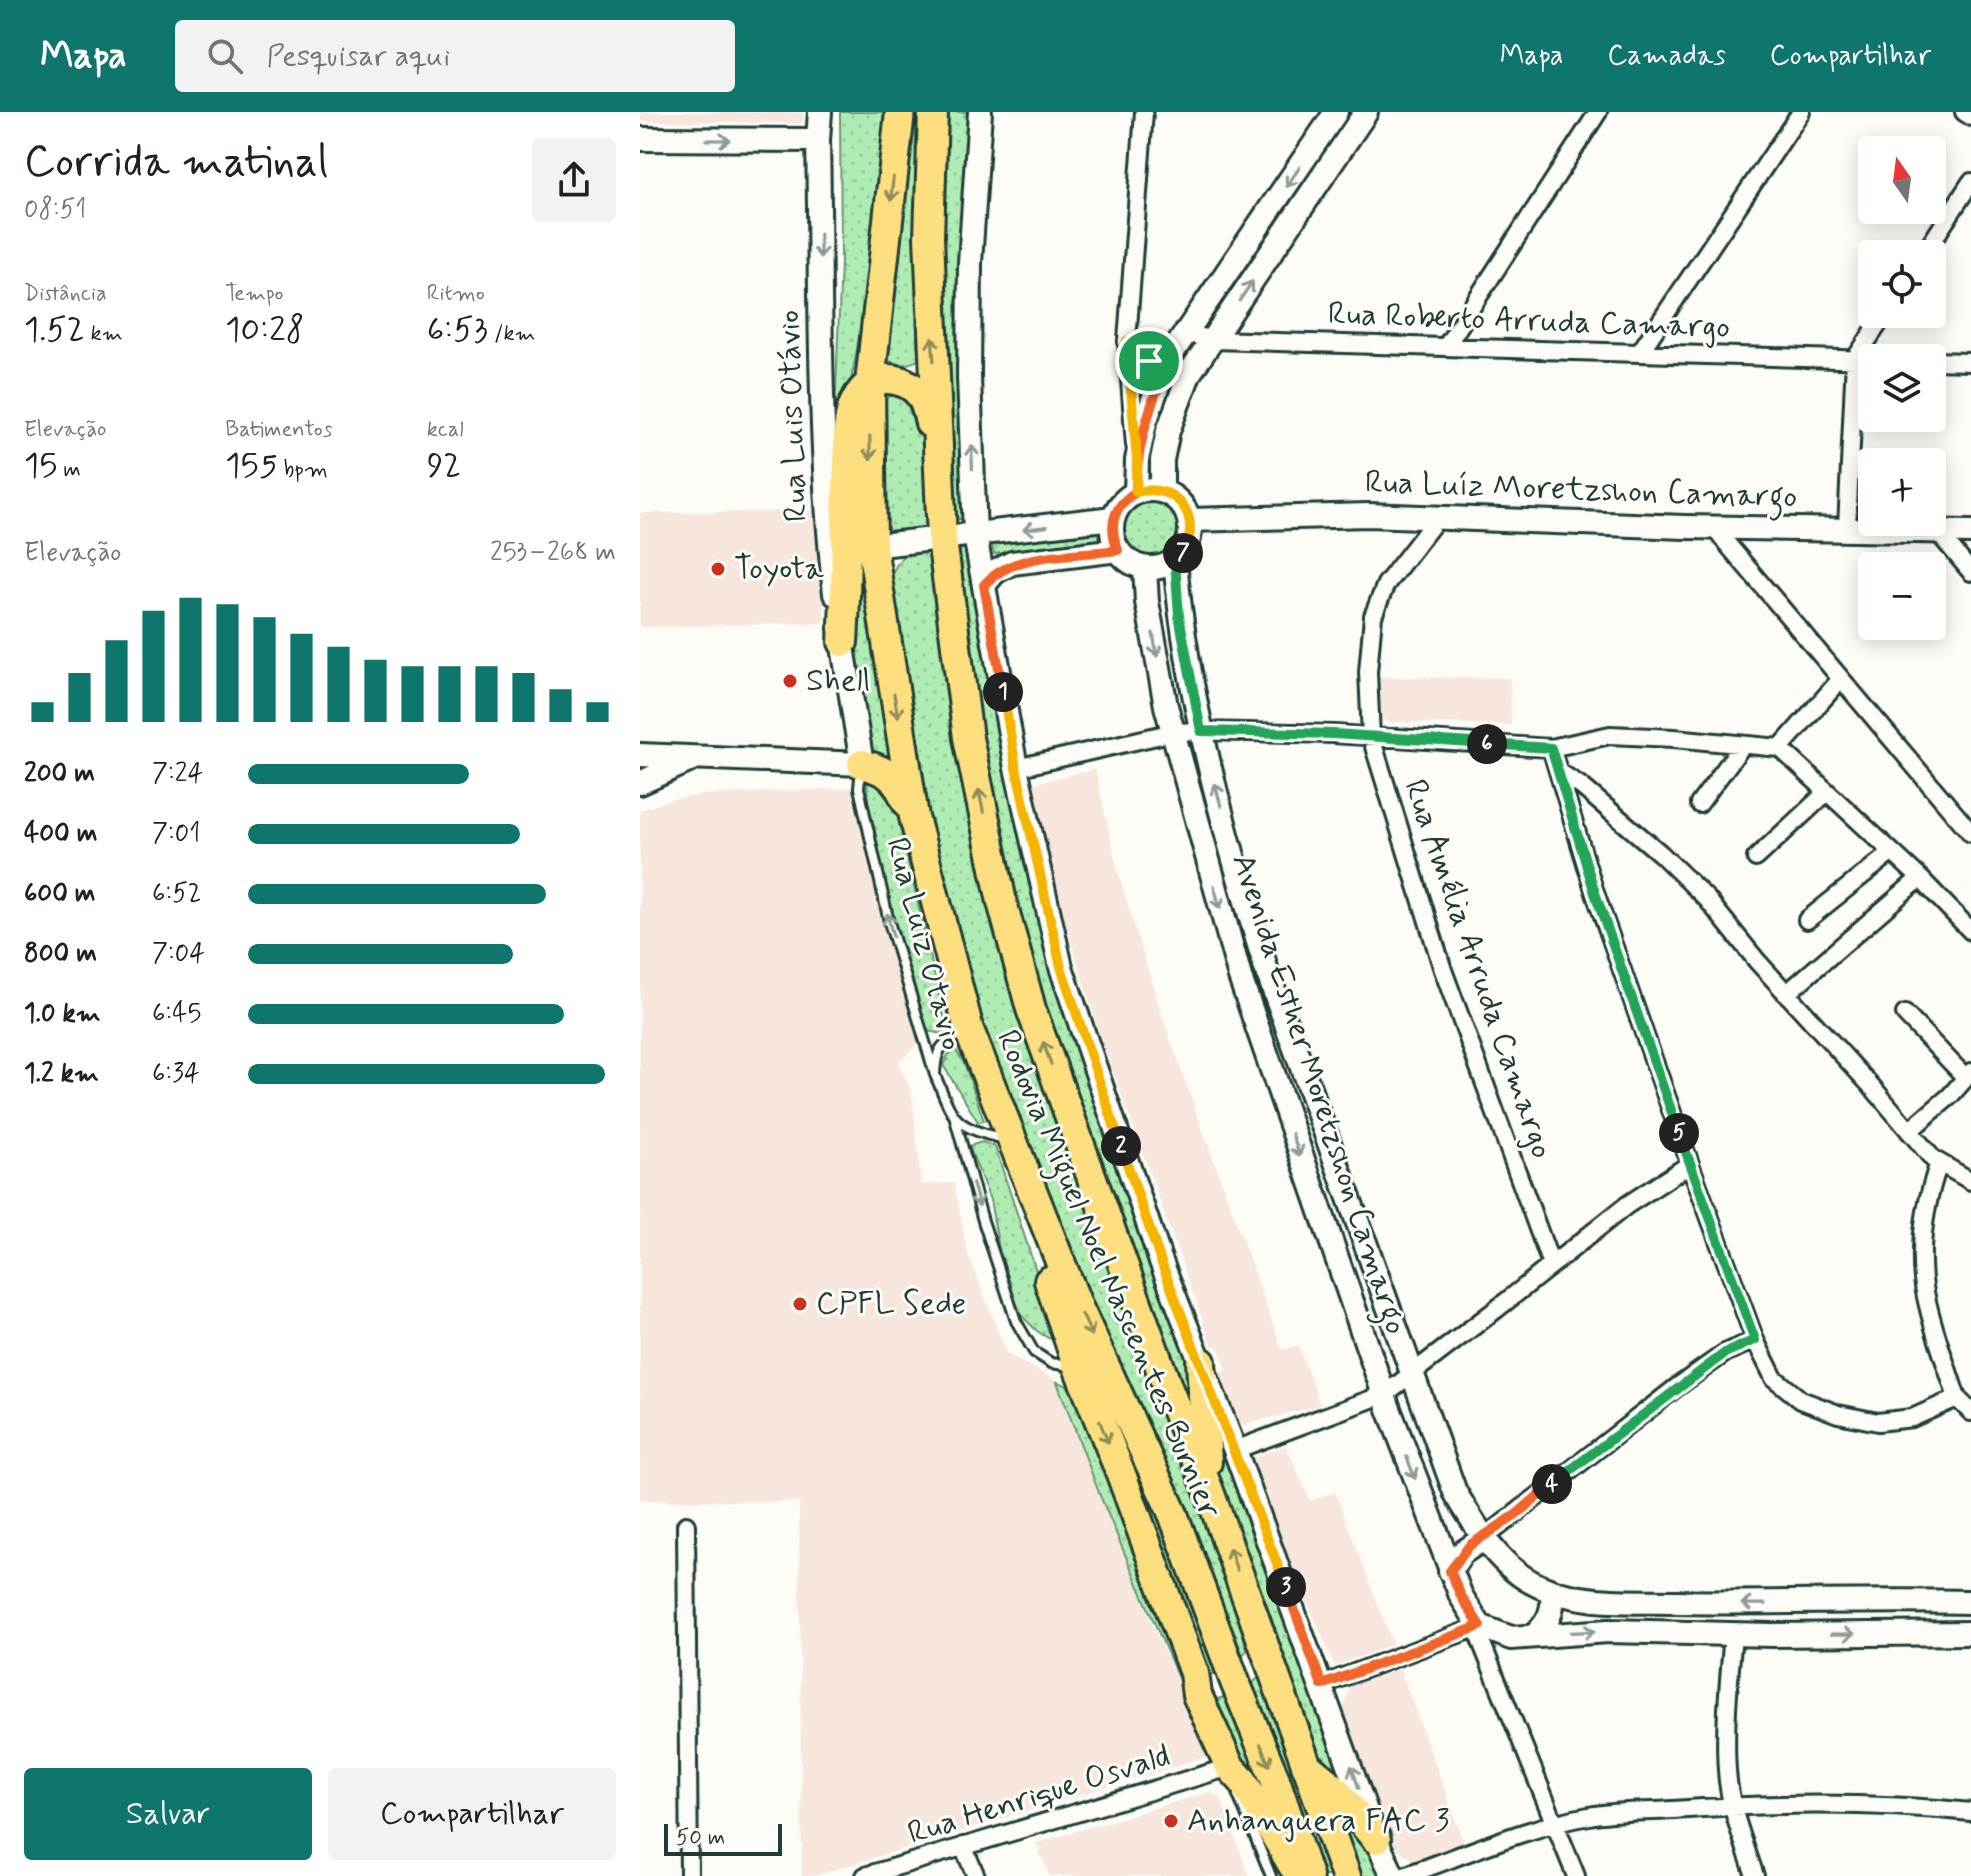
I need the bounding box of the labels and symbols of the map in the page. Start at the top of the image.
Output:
one-way arrow [704,132,731,147]
north arrow [1858,136,1946,224]
one-way arrow [1285,165,1301,188]
one-way arrow [884,176,899,202]
one-way arrow [812,232,828,259]
one-way arrow [1238,280,1255,302]
street label: Rua Roberto Arruda Camargo [1327,293,1731,349]
street label: Rua Luis Otávio [768,309,818,523]
pin [1115,327,1183,395]
one-way arrow [925,336,940,362]
one-way arrow [863,434,878,461]
one-way arrow [965,444,980,471]
street label: Rua Luíz Moretzshon Camargo [1364,461,1798,522]
one-way arrow [1023,521,1049,536]
pin: 7 [1163,533,1203,573]
place label: Toyota [734,548,825,590]
marker: Toyota [709,560,727,578]
one-way arrow [1148,632,1163,657]
place label: Shell [806,660,871,702]
marker: Shell [781,672,799,690]
pin: 1 [983,672,1023,712]
one-way arrow [890,693,905,719]
pin: 6 [1467,724,1507,764]
street label: Rua Amélia Arruda Camargo [1393,774,1563,1164]
one-way arrow [1209,782,1224,808]
one-way arrow [973,789,988,815]
street label: Rua Luiz Otavio [875,833,973,1055]
street label: Avenida Esther Moretzshon Camargo [1218,848,1417,1341]
one-way arrow [1211,884,1226,910]
one-way arrow [882,913,897,939]
street label: Rodovia Miguel Noel Nascentes Burnier [983,1024,1230,1526]
one-way arrow [1039,1041,1053,1065]
pin: 5 [1659,1113,1699,1153]
pin: 2 [1101,1126,1141,1166]
one-way arrow [1290,1132,1304,1157]
one-way arrow [969,1181,984,1207]
place label: CPFL Sede [816,1283,966,1325]
marker: CPFL Sede [791,1295,809,1313]
one-way arrow [1080,1312,1095,1337]
one-way arrow [1098,1419,1112,1444]
one-way arrow [1405,1455,1419,1480]
pin: 4 [1532,1464,1572,1504]
one-way arrow [1224,1547,1239,1572]
pin: 3 [1266,1567,1306,1607]
one-way arrow [1740,1596,1767,1611]
one-way arrow [1569,1625,1596,1640]
one-way arrow [1829,1626,1856,1641]
street label: Rua Henrique Osvald [903,1735,1175,1855]
one-way arrow [1259,1742,1273,1767]
one-way arrow [1346,1765,1361,1790]
place label: Anhanguera FAC 3 [1187,1800,1449,1842]
marker: Anhanguera FAC 3 [1162,1812,1180,1830]
scale bar [664,1820,782,1856]

